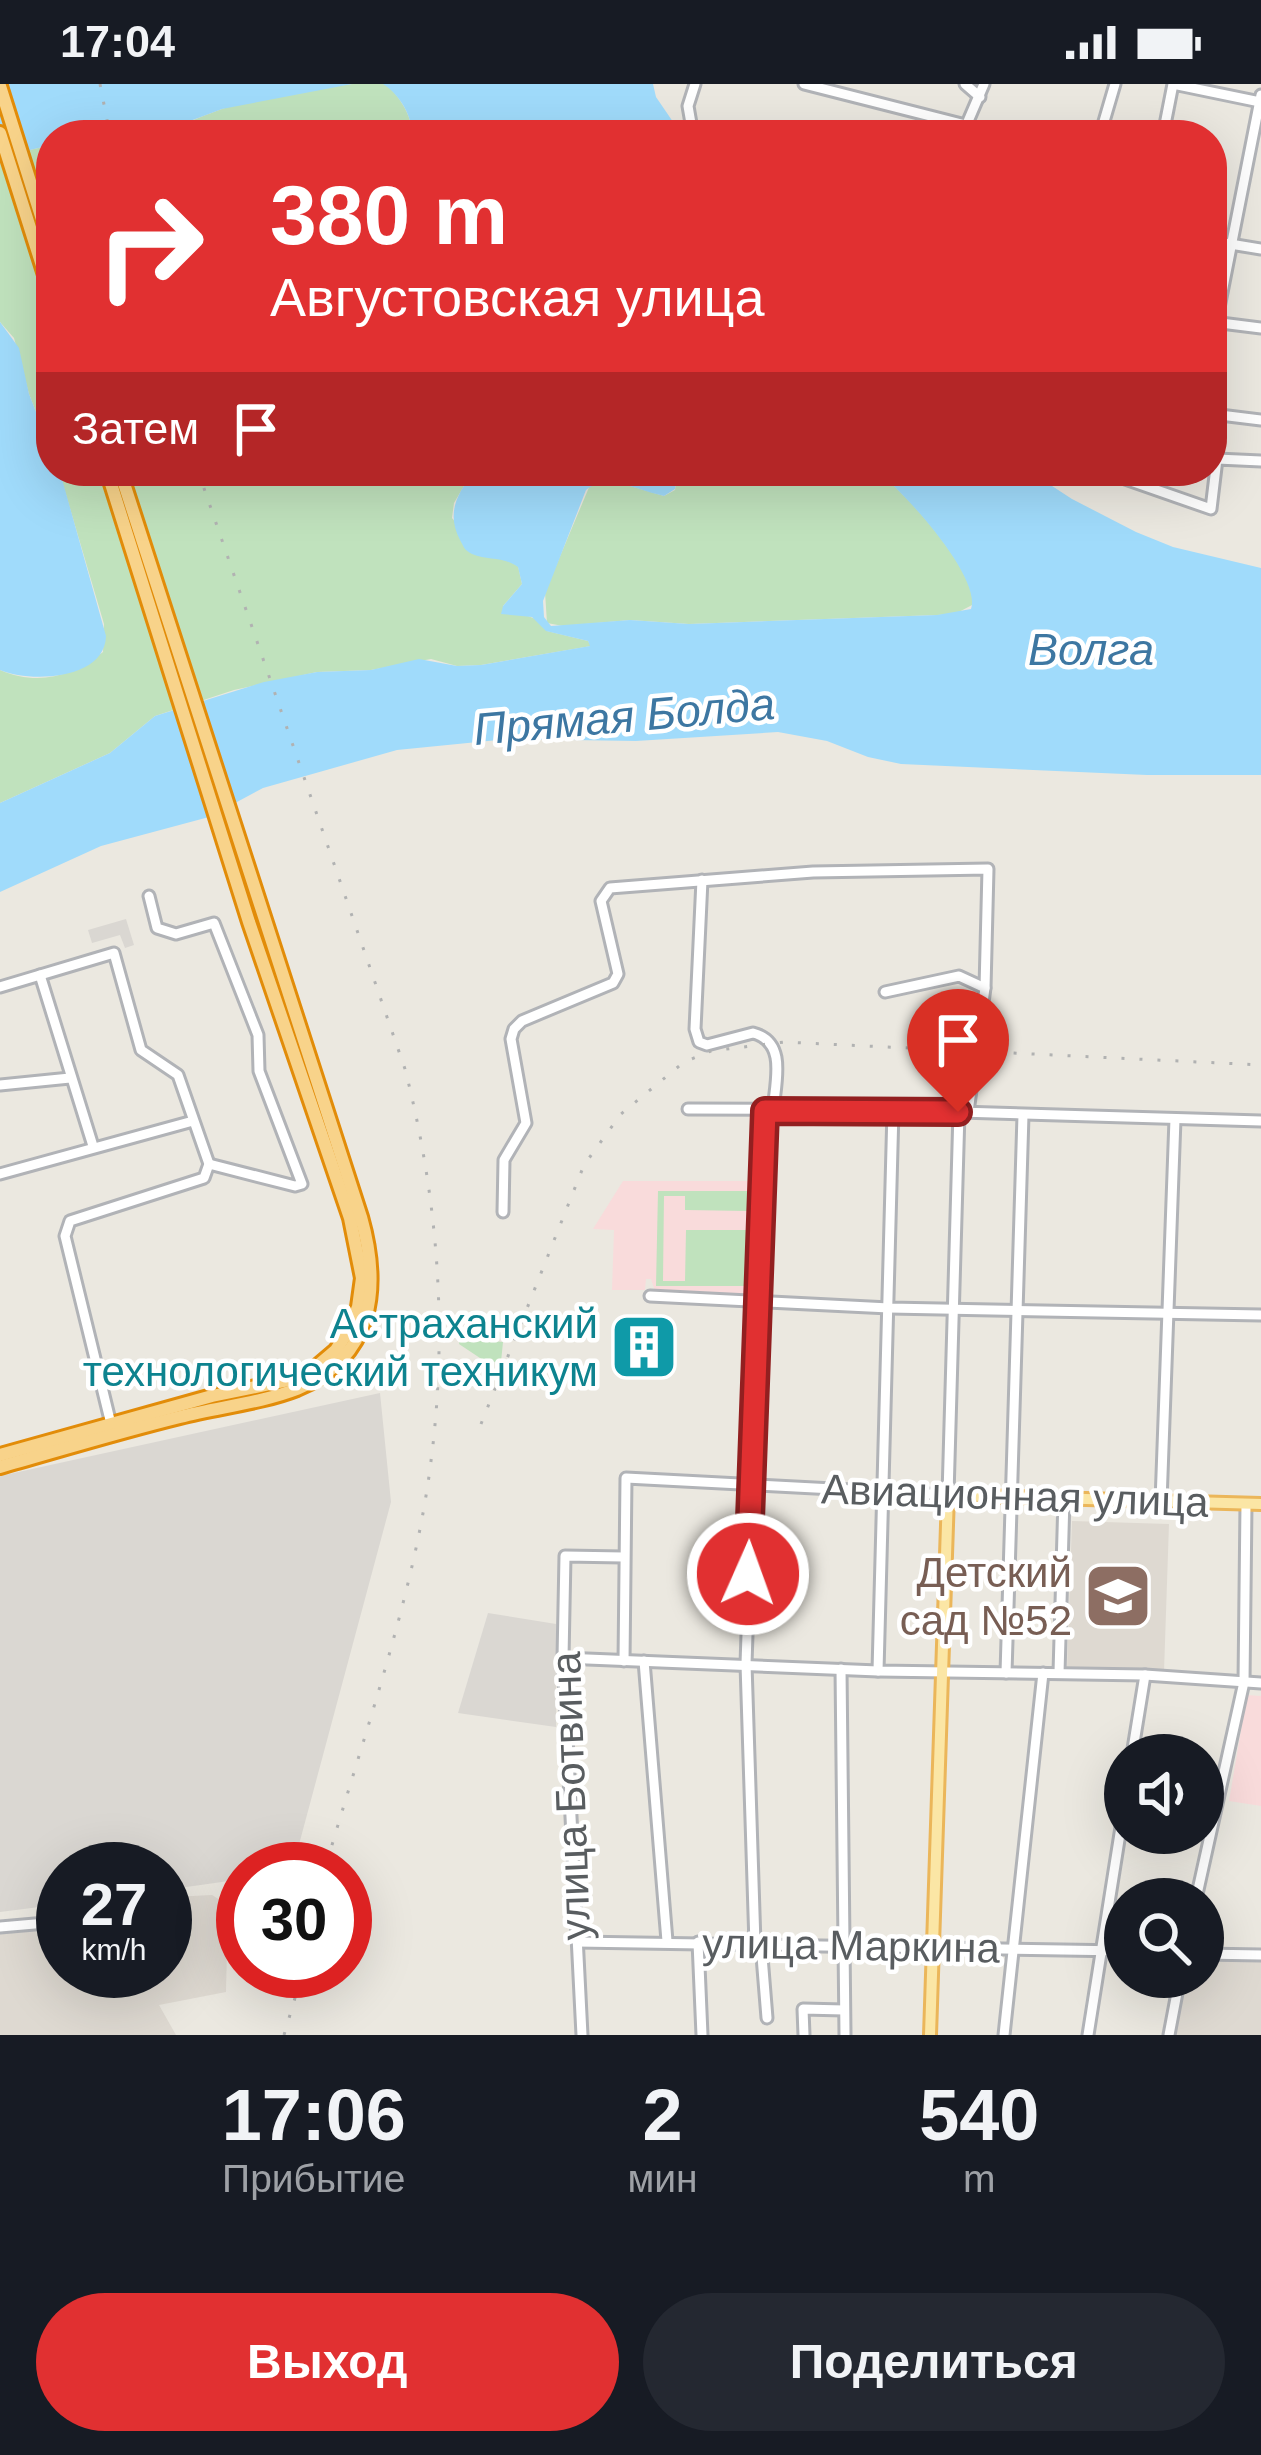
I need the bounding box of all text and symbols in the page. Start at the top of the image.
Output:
text: 17:04 [60,16,175,67]
icon: right [72,168,228,324]
text: 380 m [270,168,508,262]
text: Августовская улица [270,267,765,327]
icon: arrive [223,396,289,462]
text: Затем [72,403,199,454]
water label: Волга [1028,624,1154,675]
water label: Прямая Болда [471,678,777,755]
pin [907,989,1009,1112]
icon: arrive [925,1007,991,1073]
place label: Астраханский технологический техникум [83,1300,598,1395]
building icon: Астраханский технологический техникум [609,1312,679,1382]
street label: Авиационная улица [820,1465,1210,1526]
position arrow [685,1511,811,1637]
place label: Детский сад №52 [900,1549,1072,1644]
school or university icon: Детский сад №52 [1083,1561,1153,1631]
street label: улица Ботвина [542,1650,599,1941]
map controls [1104,1734,1224,1998]
button: sound [1104,1734,1224,1854]
speed limit sign: 30 [216,1842,372,1998]
text: 27 [81,1871,147,1938]
button: search [1104,1878,1224,1998]
street label: улица Маркина [702,1919,1001,1972]
text: km/h [81,1933,147,1966]
text: 17:06 [222,2075,406,2155]
text: 2 [642,2075,683,2155]
text: 540 [919,2075,1039,2155]
text: Прибытие [222,2157,405,2200]
text: мин [627,2157,698,2200]
text: m [963,2157,996,2200]
button: Выход [36,2293,619,2431]
button: Поделиться [643,2293,1225,2431]

